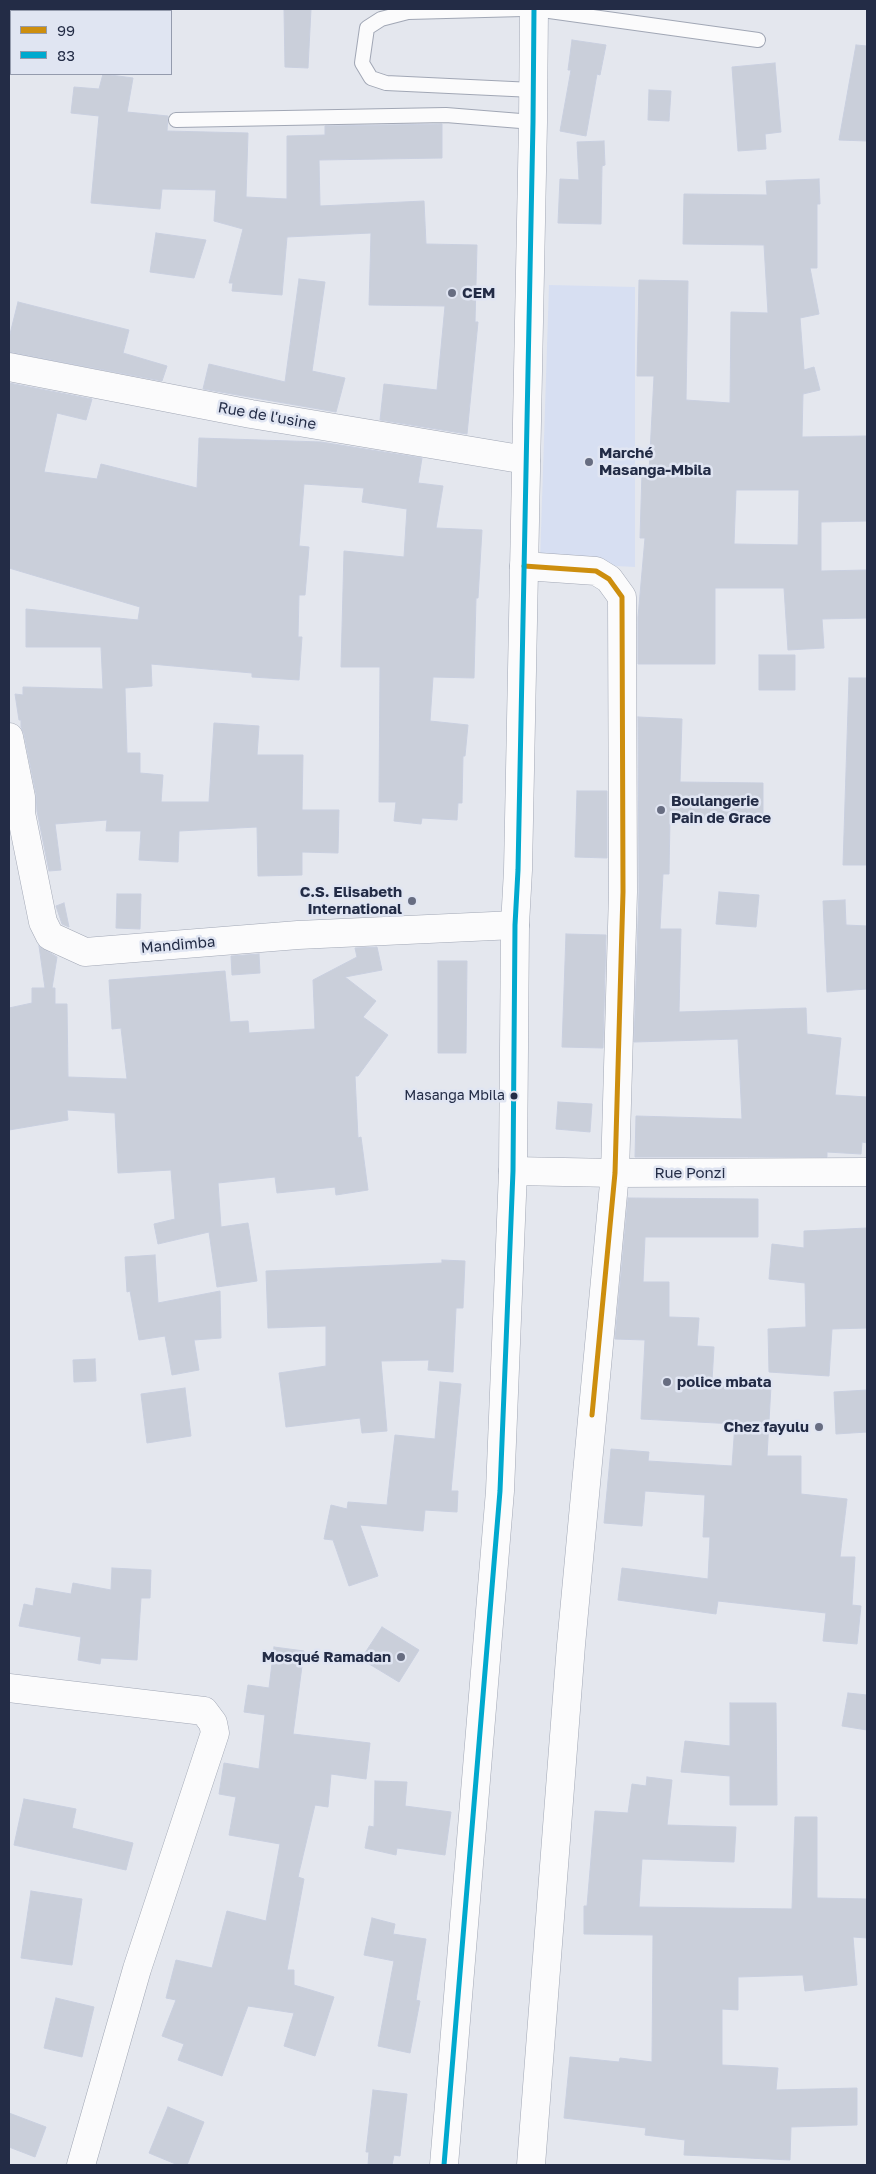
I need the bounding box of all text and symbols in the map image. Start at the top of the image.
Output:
legend [10,10,172,75]
text: 99 [57,21,75,39]
text: 83 [57,46,75,64]
place label: CEM [462,284,495,302]
marker: CEM [446,287,458,299]
street label: Rue de l'usine [216,398,318,434]
place label: Marché Masanga-Mbila [599,444,711,479]
marker: Marché Masanga-Mbila [583,456,595,468]
place label: Boulangerie Pain de Grace [671,792,771,827]
marker: Boulangerie Pain de Grace [655,804,667,816]
place label: C.S. Elisabeth International [300,883,402,918]
marker: C.S. Elisabeth International [406,895,418,907]
street label: Mandimba [140,933,216,957]
place label: Masanga Mbila [404,1088,505,1104]
marker: Masanga Mbila [509,1091,519,1101]
street label: Rue Ponzi [655,1164,725,1182]
place label: police mbata [677,1373,771,1391]
marker: police mbata [661,1376,673,1388]
place label: Chez fayulu [724,1418,809,1436]
marker: Chez fayulu [813,1421,825,1433]
place label: Mosqué Ramadan [262,1648,391,1666]
marker: Mosqué Ramadan [395,1651,407,1663]

